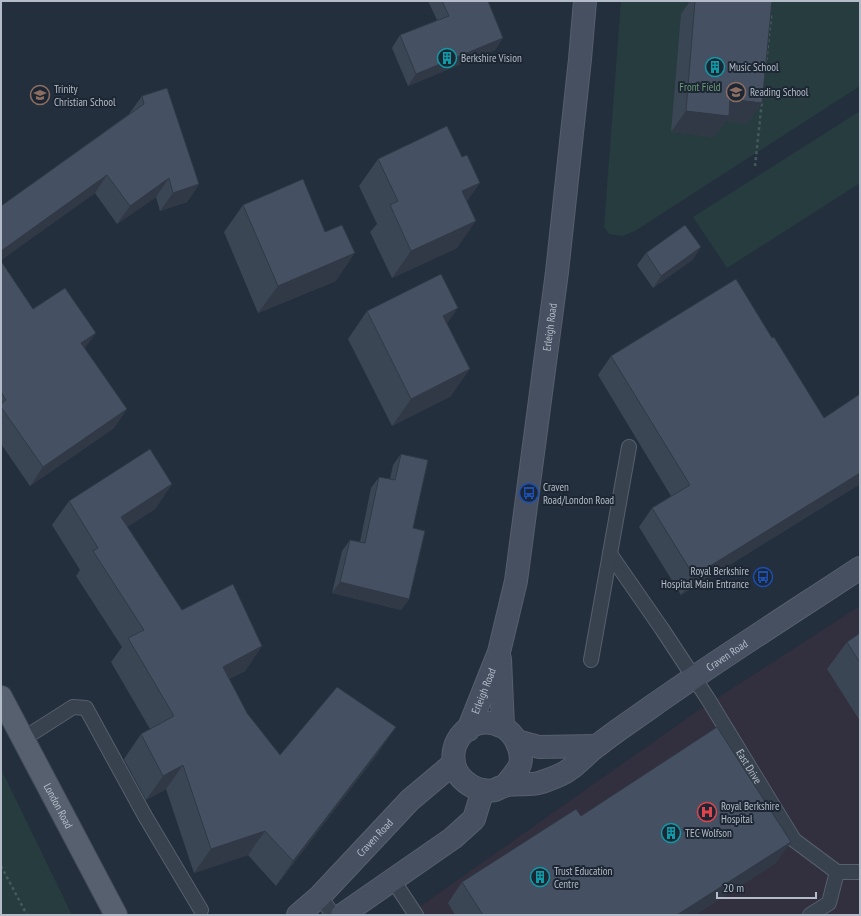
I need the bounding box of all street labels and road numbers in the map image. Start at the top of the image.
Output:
street label: Erleigh Road [540,302,560,352]
street label: Craven Road [703,636,750,674]
street label: Erleigh Road [468,666,499,716]
street label: East Drive [733,746,765,787]
street label: London Road [41,781,76,831]
street label: Craven Road [353,816,396,860]

